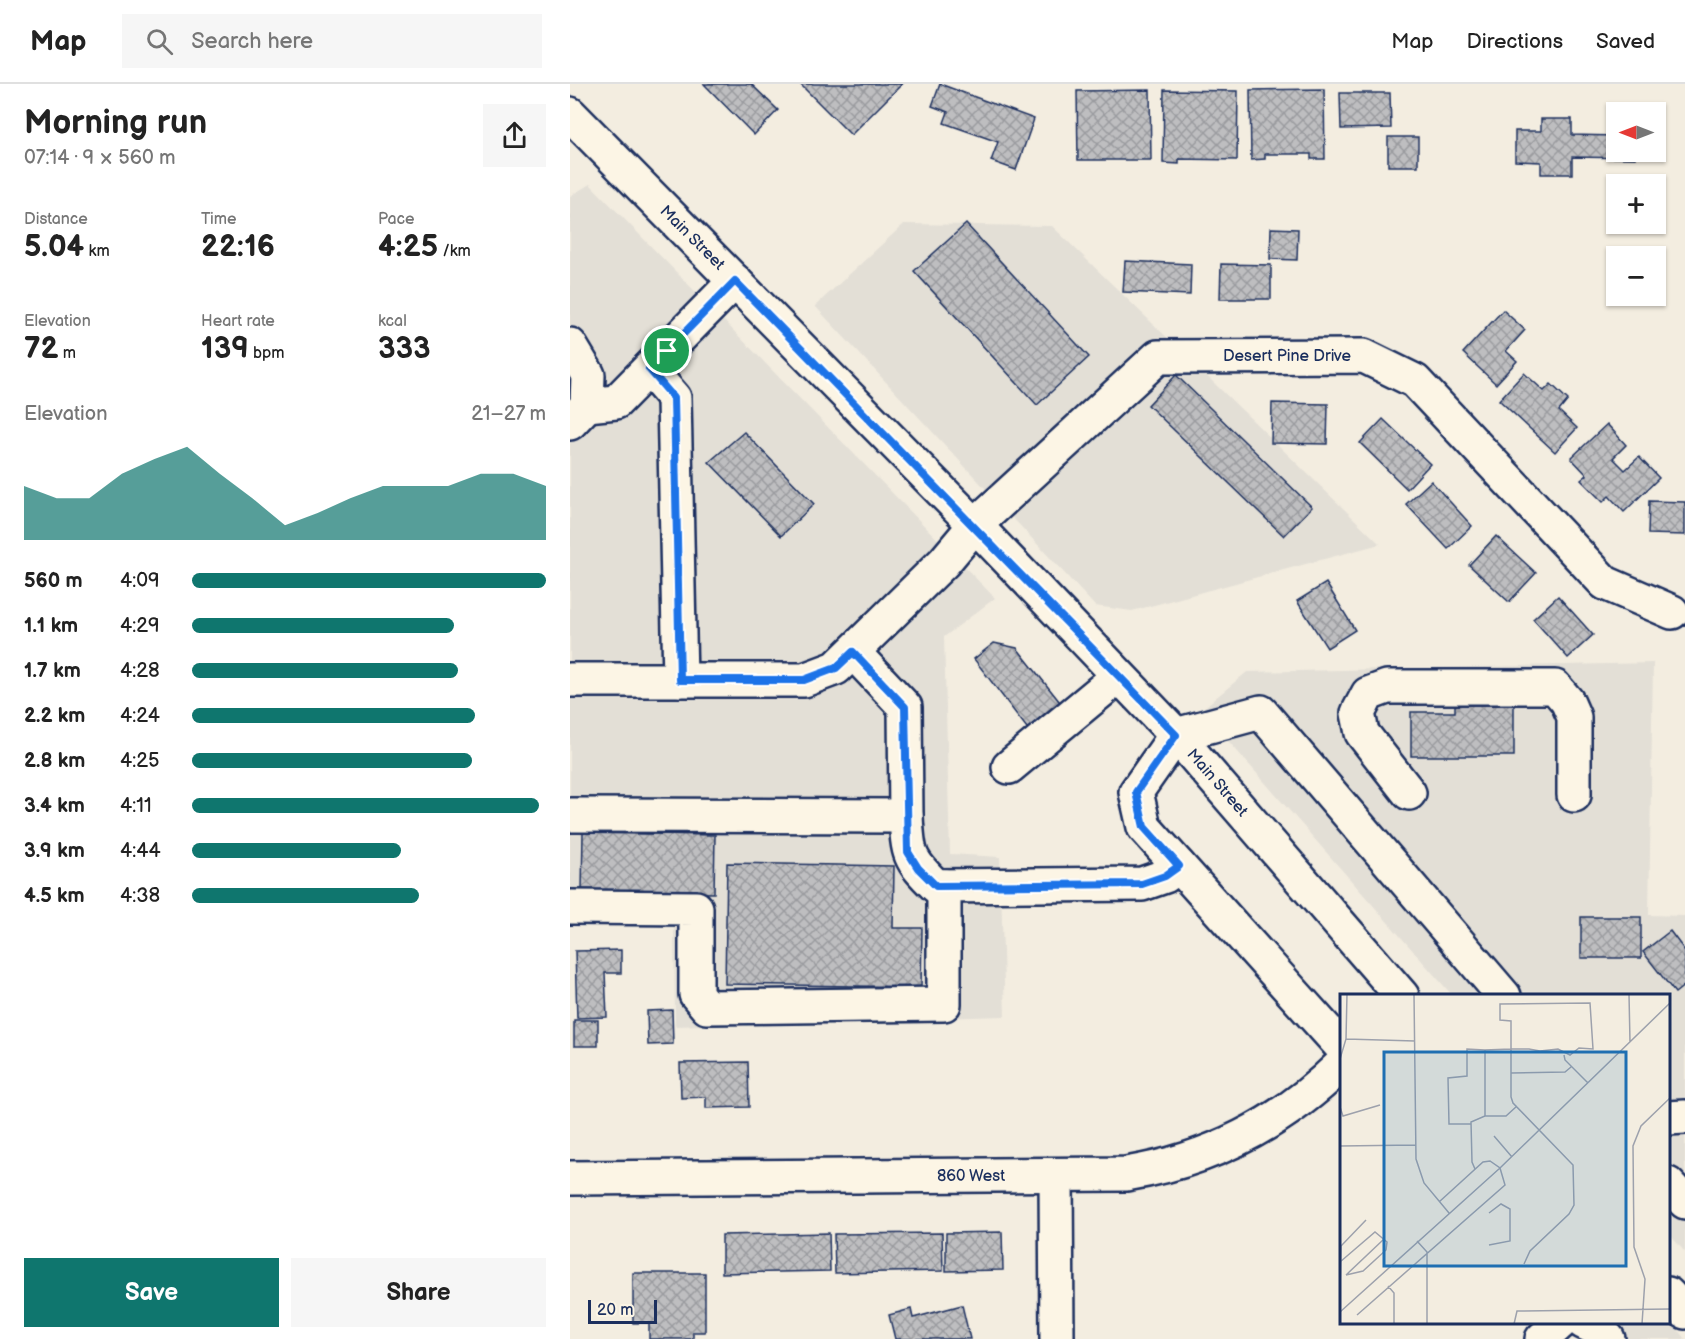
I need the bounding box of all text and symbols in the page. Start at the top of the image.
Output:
search box [122,14,542,68]
text: Map [30,25,86,58]
icon: search [143,25,176,58]
text: Search here [191,28,313,55]
text: Map [1391,29,1434,54]
text: Directions [1467,29,1563,54]
text: Saved [1596,29,1655,54]
north arrow [1606,102,1666,162]
map controls [1606,102,1666,306]
text: Morning run [24,103,207,143]
button: share [483,104,546,167]
text: 07:14 · 9 × 560 m [24,146,176,170]
button: + [1606,174,1666,234]
street label: Main Street [656,202,728,274]
text: Distance [24,210,88,229]
text: Time [201,210,236,229]
text: Pace [378,210,414,229]
text: 5.04 [24,229,84,265]
text: 22:16 [201,229,275,265]
text: 4:25 [378,229,438,265]
text: km [84,242,110,261]
text: /km [438,242,471,261]
button: − [1606,246,1666,306]
text: Elevation [24,312,91,331]
text: Heart rate [201,312,275,331]
text: kcal [378,312,407,331]
pin [641,325,692,376]
text: 72 [24,331,59,367]
text: 139 [201,331,249,367]
text: 333 [378,331,431,367]
icon: arrive [650,334,683,367]
text: m [59,344,76,363]
text: bpm [249,344,285,363]
street label: Desert Pine Drive [1223,347,1351,366]
text: Elevation [24,402,107,426]
text: 21–27 m [471,402,546,426]
text: 560 m [24,569,83,593]
text: 4:09 [120,569,160,593]
text: 1.1 km [24,614,78,638]
text: 4:29 [120,614,160,638]
text: 1.7 km [24,659,81,683]
text: 4:28 [120,659,160,683]
text: 2.2 km [24,704,85,728]
text: 4:24 [120,704,160,728]
street label: Main Street [1182,745,1252,821]
text: 2.8 km [24,749,85,773]
text: 4:25 [120,749,160,773]
text: 3.4 km [24,794,85,818]
text: 4:11 [120,794,152,818]
text: 3.9 km [24,839,85,863]
text: 4:44 [120,839,161,863]
text: 4.5 km [24,884,85,908]
text: 4:38 [120,884,160,908]
inset map [1340,994,1670,1324]
street label: 860 West [937,1167,1005,1186]
button: Save [24,1258,279,1327]
button: Share [291,1258,546,1327]
scale bar [588,1297,657,1324]
text: 20 m [597,1301,633,1320]

